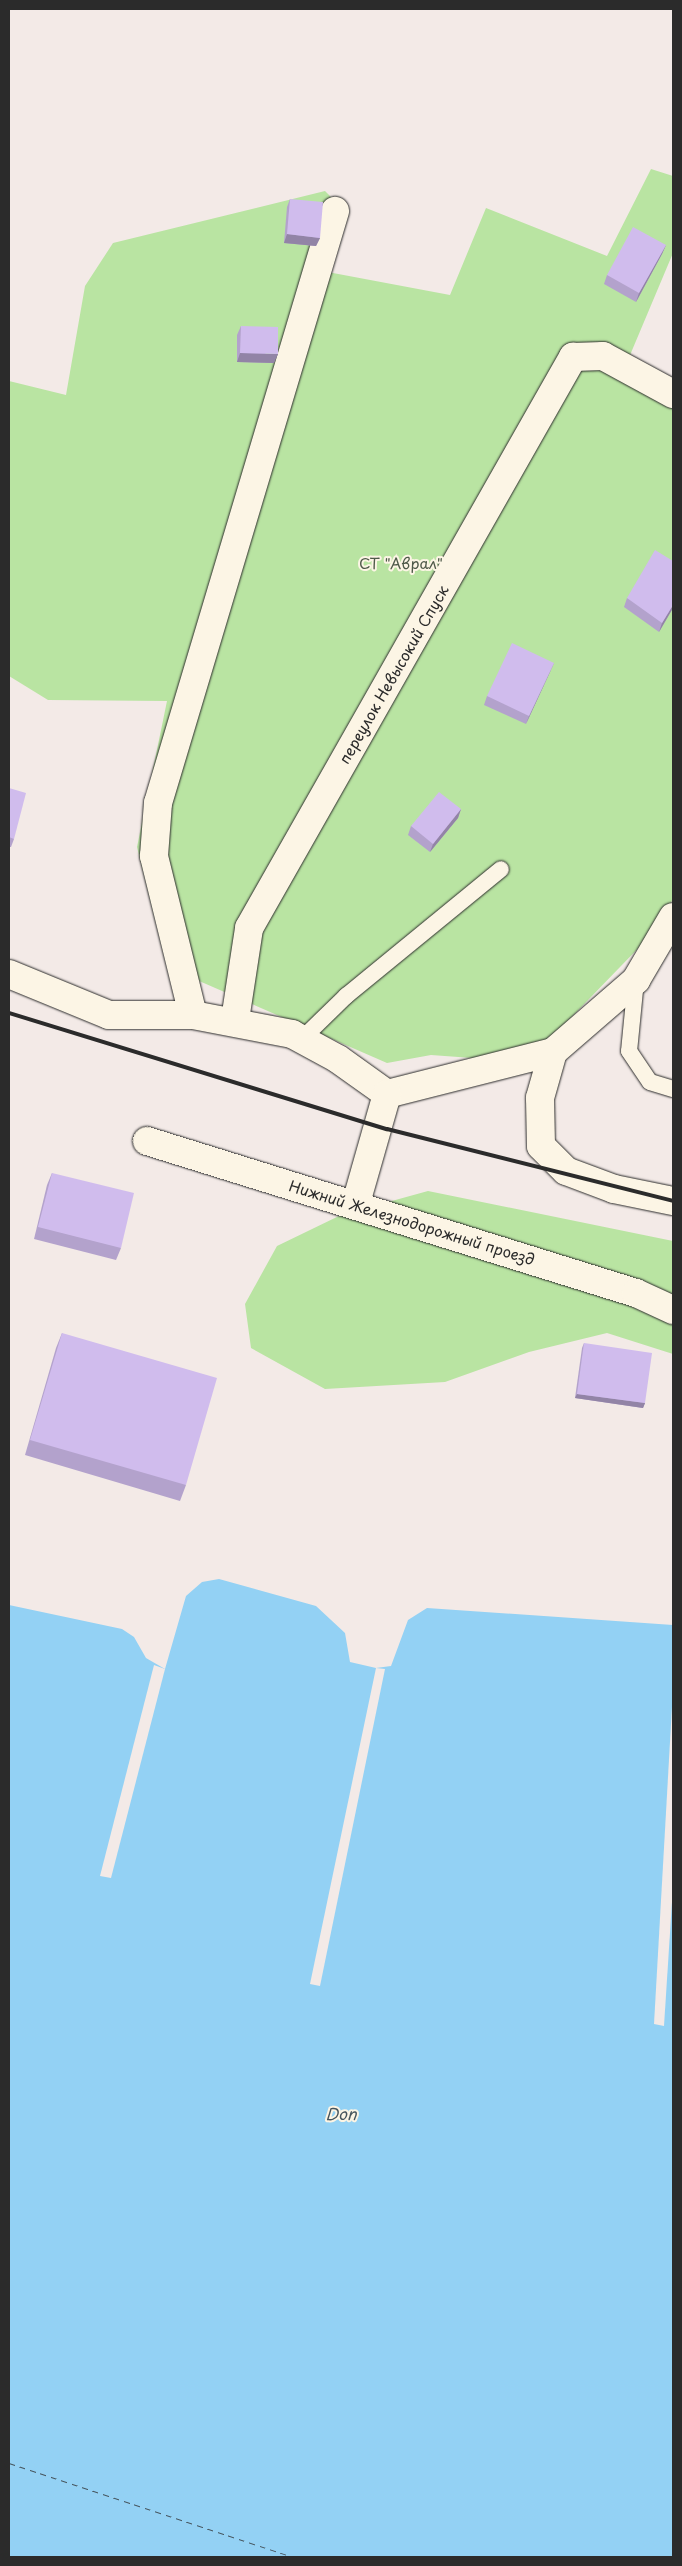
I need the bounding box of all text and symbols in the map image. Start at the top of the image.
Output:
park label: СТ "Аврал" [359,554,443,572]
street label: переулок Невысокий Спуск [334,581,452,767]
street label: Нижний Железнодорожный проезд [287,1176,537,1268]
water label: Don [325,2103,357,2123]

